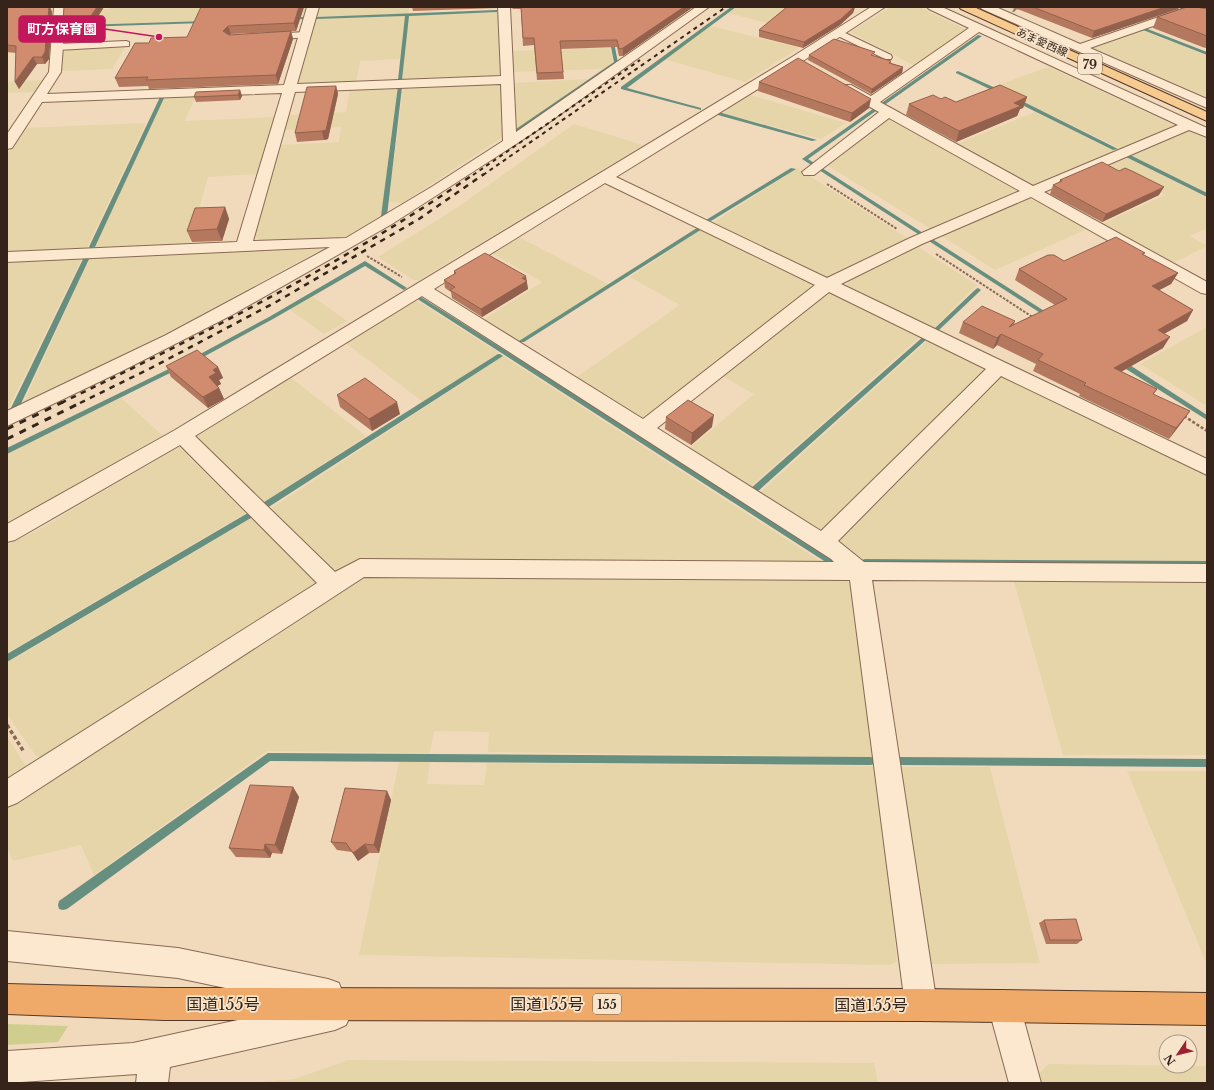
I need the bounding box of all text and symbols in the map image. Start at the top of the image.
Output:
callout: 町方保育園 [19,16,105,42]
text: 町方保育園 [27,20,97,38]
street label: あま愛西線 [1014,24,1070,60]
road number: 79 [1078,54,1102,74]
street label: 国道155号 [186,994,260,1014]
street label: 国道155号 [510,994,584,1014]
road number: 155 [593,994,621,1014]
street label: 国道155号 [834,995,908,1015]
north arrow [1158,1034,1198,1074]
text: N [1161,1051,1179,1068]

